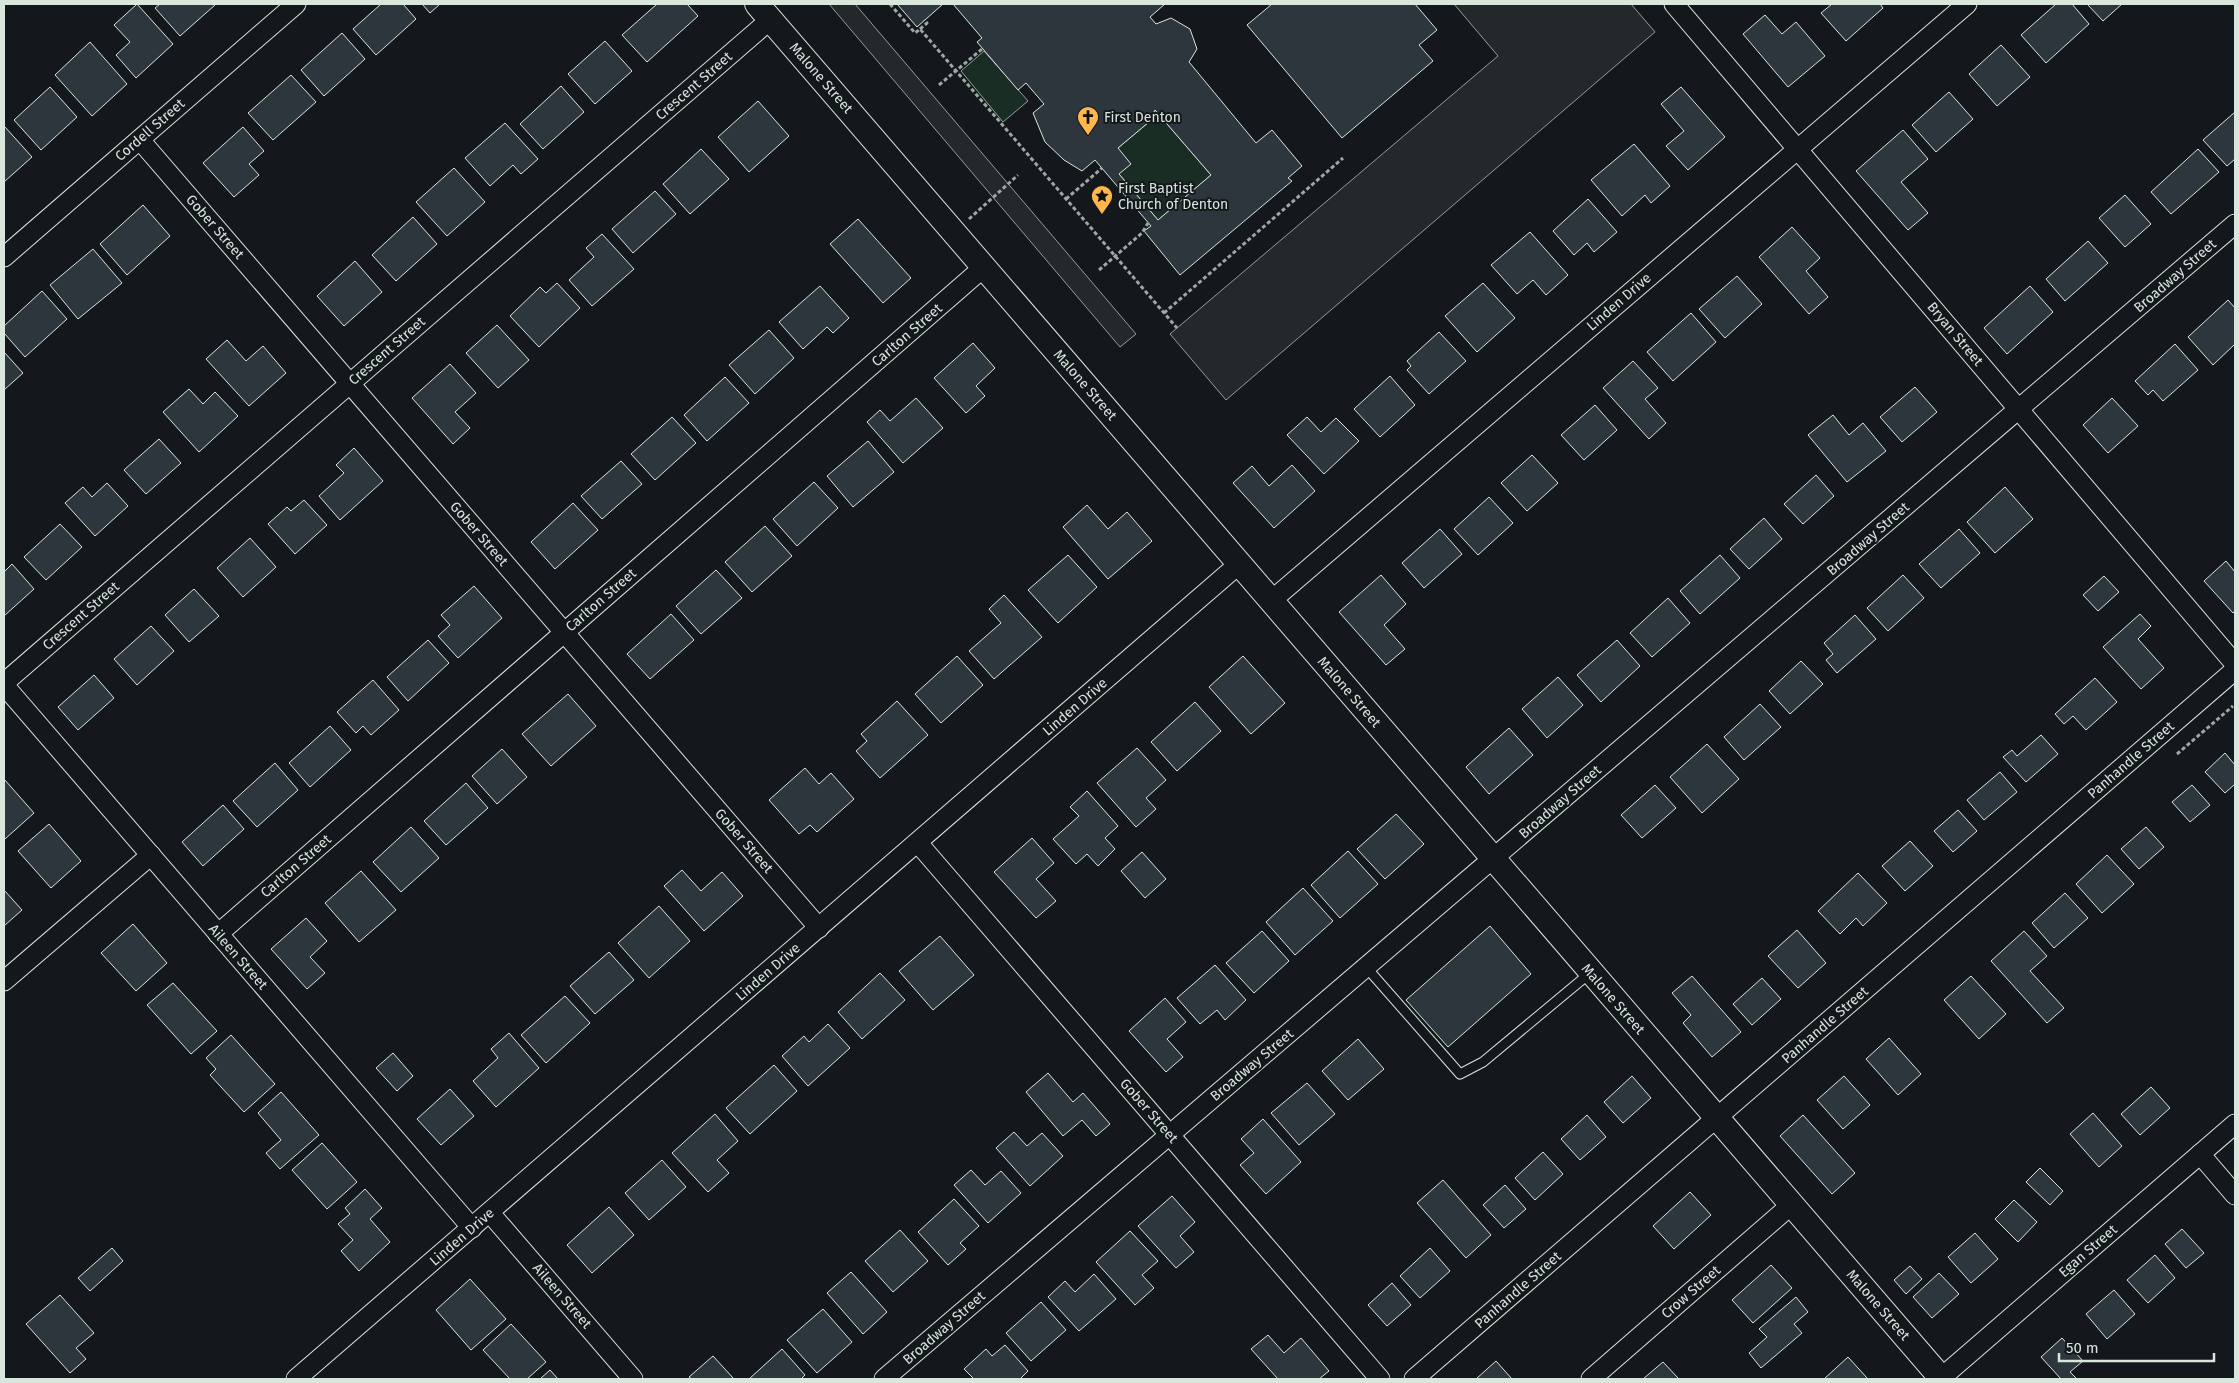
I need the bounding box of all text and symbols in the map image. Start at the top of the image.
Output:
street label: Malone Street [786,39,857,118]
street label: Crescent Street [652,48,736,124]
street label: Cordell Street [112,95,189,165]
church icon: First Denton [1076,105,1100,136]
place label: First Denton [1104,109,1181,126]
place label: First Baptist Church of Denton [1118,180,1228,213]
place icon: First Baptist Church of Denton [1090,184,1114,215]
street label: Gober Street [182,191,248,263]
street label: Broadway Street [2130,235,2220,316]
street label: Linden Drive [1583,269,1655,335]
street label: Carlton Street [868,299,946,370]
street label: Bryan Street [1923,299,1987,370]
street label: Crescent Street [345,313,429,389]
street label: Malone Street [1050,346,1121,425]
street label: Gober Street [446,498,512,570]
street label: Broadway Street [1823,498,1913,579]
street label: Carlton Street [562,564,640,635]
street label: Crescent Street [39,578,123,654]
street label: Malone Street [1314,653,1385,732]
street label: Linden Drive [1039,674,1111,740]
street label: Panhandle Street [2084,717,2178,802]
street label: Broadway Street [1515,761,1605,842]
street label: Gober Street [711,805,777,877]
street label: Carlton Street [257,830,335,901]
street label: Aileen Street [205,921,272,994]
street label: Linden Drive [732,939,804,1005]
street label: Malone Street [1578,960,1649,1039]
street label: Panhandle Street [1778,982,1872,1067]
street label: Broadway Street [1207,1025,1298,1105]
street label: Gober Street [1116,1075,1182,1147]
street label: Linden Drive [426,1204,498,1270]
street label: Egan Street [2055,1220,2121,1281]
street label: Panhandle Street [1471,1247,1565,1332]
street label: Aileen Street [529,1260,596,1333]
street label: Crow Street [1658,1261,1725,1322]
street label: Malone Street [1843,1266,1914,1345]
street label: Broadway Street [899,1287,989,1368]
scale bar [2059,1330,2214,1362]
text: 50 m [2066,1339,2099,1357]

